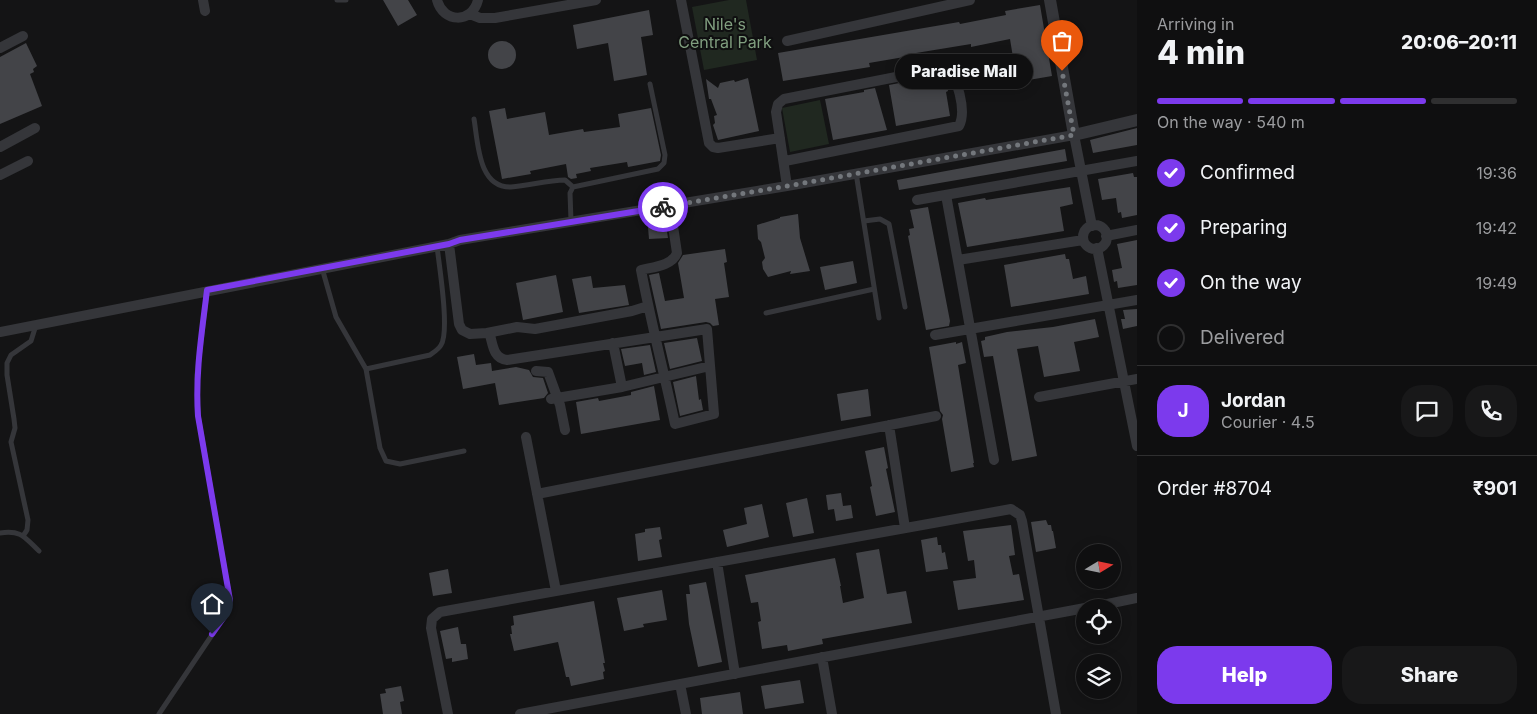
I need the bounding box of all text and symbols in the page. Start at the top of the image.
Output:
park label: Nile's Central Park [678,14,772,52]
text: Arriving in [1157,14,1234,34]
pin [1041,20,1083,71]
icon: bag [1048,27,1076,55]
text: 20:06–20:11 [1401,31,1517,54]
text: 4 min [1157,33,1245,72]
callout: Paradise Mall [894,54,1032,88]
text: Paradise Mall [911,61,1017,81]
text: On the way · 540 m [1157,112,1305,132]
icon: check [1157,159,1185,187]
text: Confirmed [1200,161,1295,184]
text: 19:36 [1476,163,1517,183]
courier [638,182,688,232]
icon: bike [649,193,677,221]
icon: check [1157,214,1185,242]
text: Preparing [1200,216,1287,239]
text: 19:42 [1476,218,1517,238]
icon: check [1157,269,1185,297]
text: On the way [1200,271,1302,294]
text: 19:49 [1476,273,1517,293]
text: Delivered [1200,326,1285,349]
button: chat [1401,385,1453,437]
button: phone [1465,385,1517,437]
text: Jordan [1221,389,1286,412]
text: J [1177,399,1189,422]
text: Courier · 4.5 [1221,412,1315,432]
text: Order #8704 [1157,477,1272,500]
text: ₹901 [1473,477,1517,500]
north arrow [1076,544,1121,589]
map controls [1076,544,1121,699]
pin [191,583,233,634]
icon: home [198,590,226,618]
button: locate [1076,599,1121,644]
button: Help [1157,646,1332,704]
button: Share [1342,646,1517,704]
button: layers [1076,654,1121,699]

